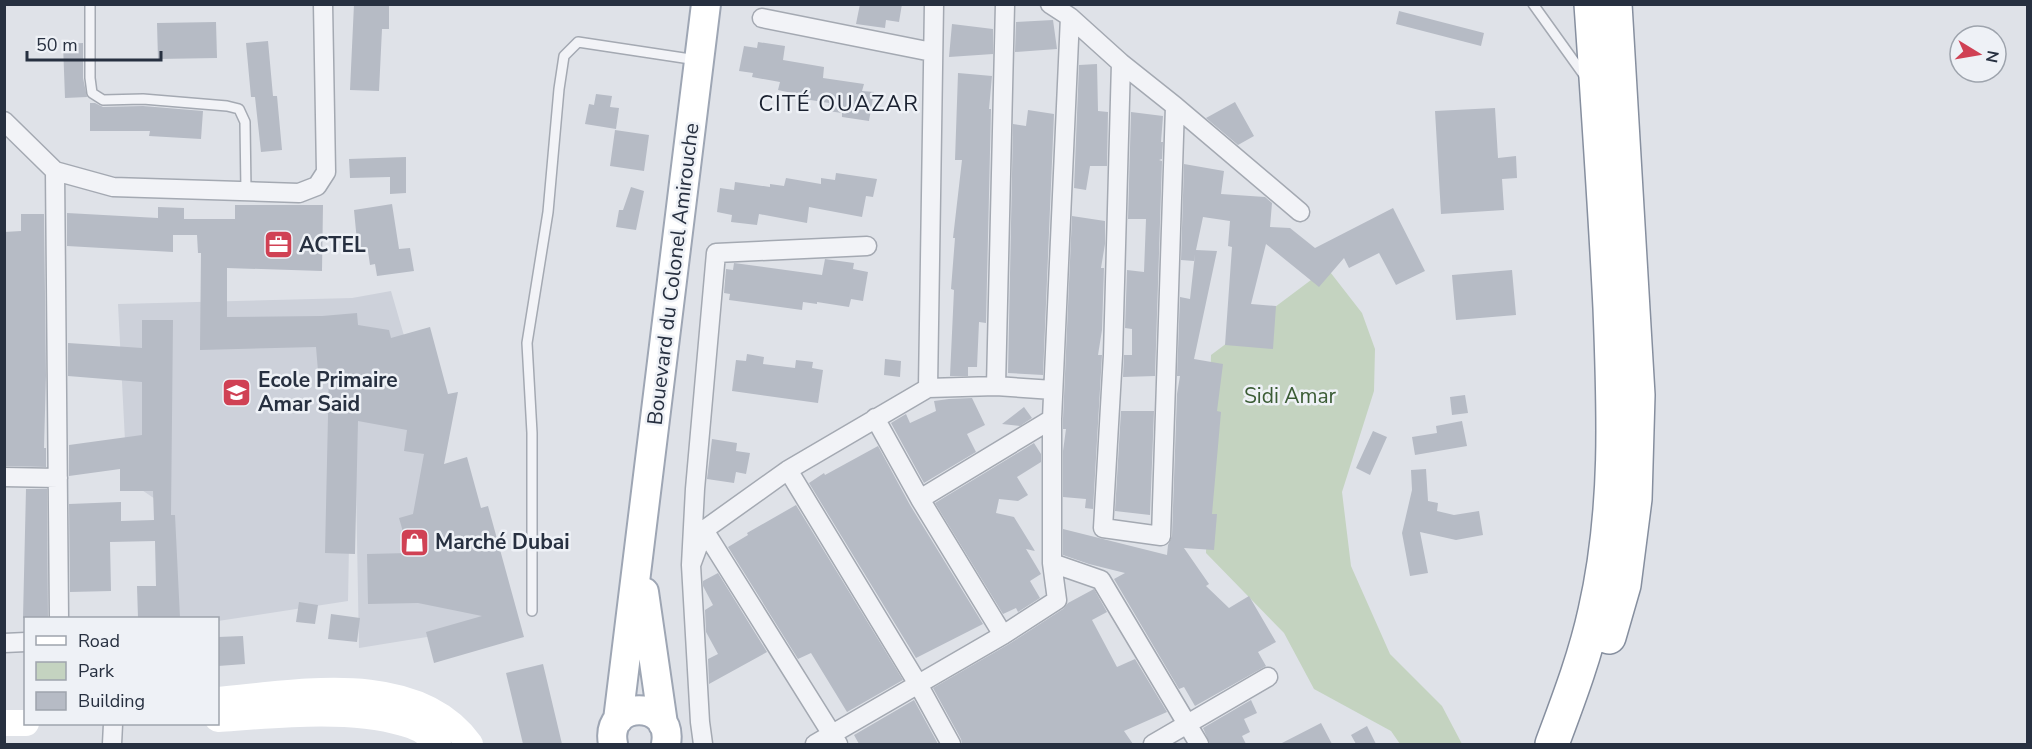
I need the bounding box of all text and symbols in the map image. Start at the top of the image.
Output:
scale bar [27,24,160,62]
north arrow [1948,24,2008,84]
text: 50 m [36,33,78,57]
text: N [1980,49,2004,65]
district label: CITÉ OUAZAR [759,89,919,119]
street label: Bouevard du Colonel Amirouche [641,121,705,427]
office icon: ACTEL [262,229,294,261]
place label: ACTEL [299,231,366,259]
place label: Ecole Primaire Amar Said [258,366,398,418]
school or university icon: Ecole Primaire Amar Said [221,376,253,408]
park label: Sidi Amar [1244,382,1337,410]
shop icon: Marché Dubai [398,526,430,558]
place label: Marché Dubai [435,528,570,556]
legend [24,617,219,725]
text: Road [78,629,120,653]
text: Park [78,659,115,683]
text: Building [78,689,145,713]

